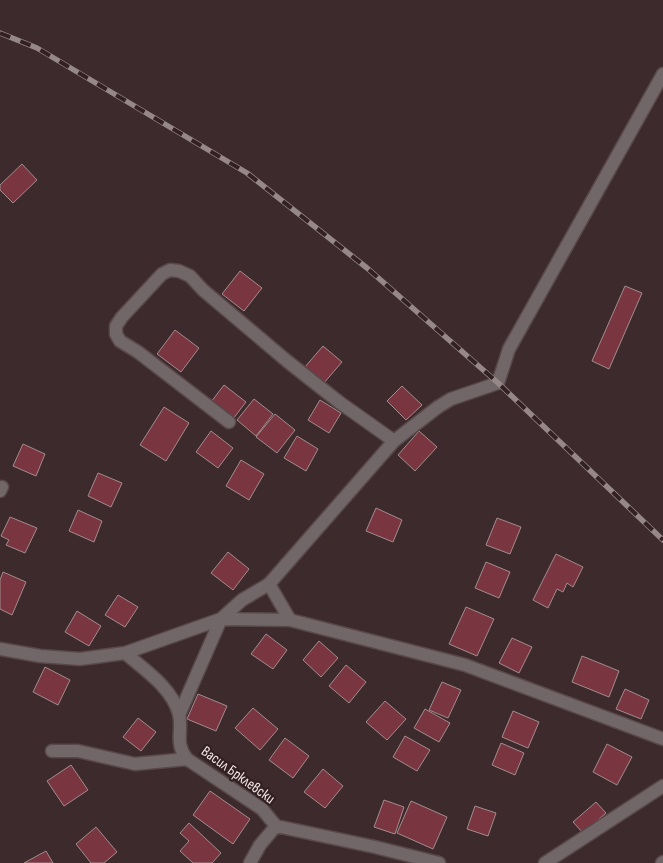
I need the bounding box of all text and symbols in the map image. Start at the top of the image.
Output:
street label: Васил Брклевски [197,742,279,808]

